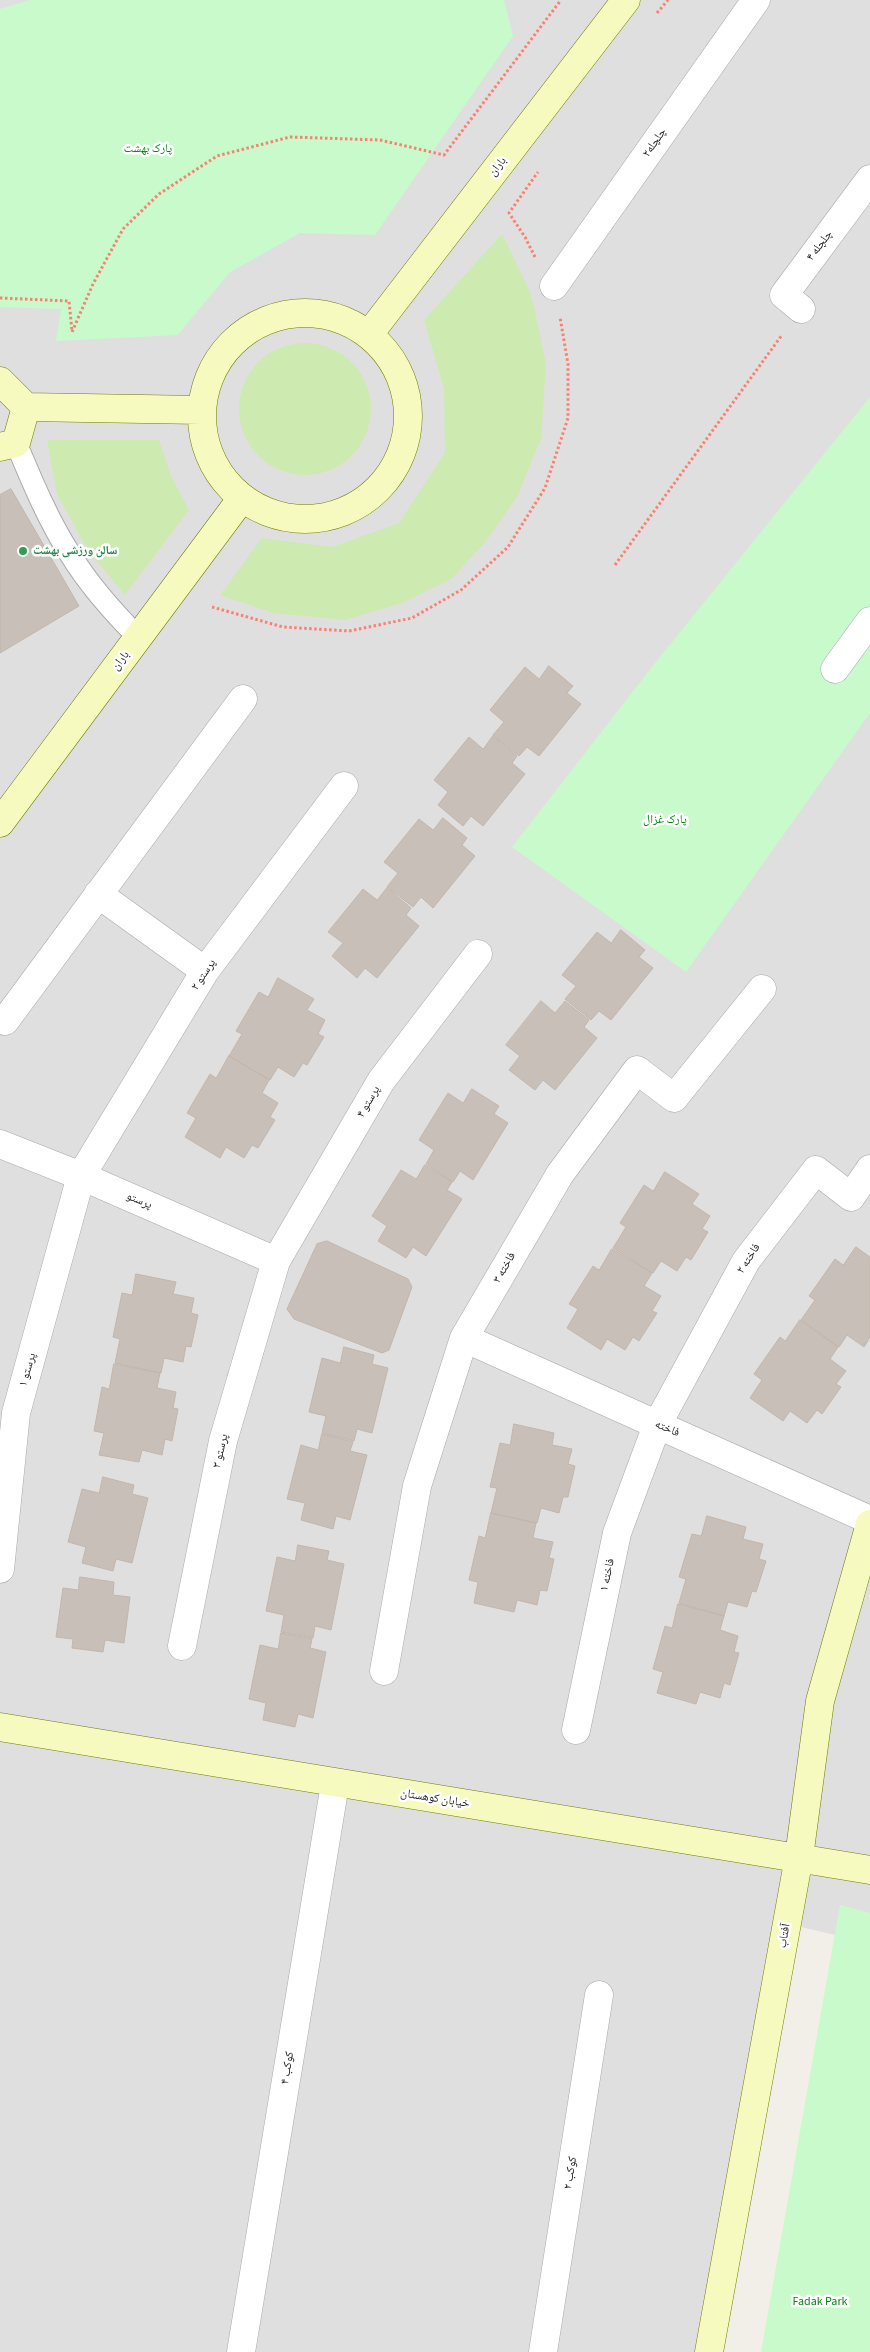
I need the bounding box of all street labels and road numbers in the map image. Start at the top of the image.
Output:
street label: چلچله۲ [640,126,670,160]
street label: باران [486,154,510,180]
street label: چلچله ۴ [804,228,836,264]
street label: باران [109,648,133,674]
street label: پرستو ۲ [189,957,219,993]
street label: پرستو ۴ [354,1083,384,1121]
street label: پرستو [124,1189,154,1213]
street label: فاخته ۲ [734,1241,764,1277]
street label: فاخته ۳ [490,1250,520,1286]
street label: پرستو ۱ [16,1351,40,1389]
street label: فاخته [652,1417,682,1441]
street label: پرستو ۳ [210,1433,232,1469]
street label: فاخته ۱ [598,1557,618,1593]
street label: خیابان کوهستان [399,1786,471,1812]
street label: آفتاب [776,1923,794,1949]
street label: کوکب ۴ [278,2050,298,2086]
street label: کوکب ۲ [561,2155,581,2191]

